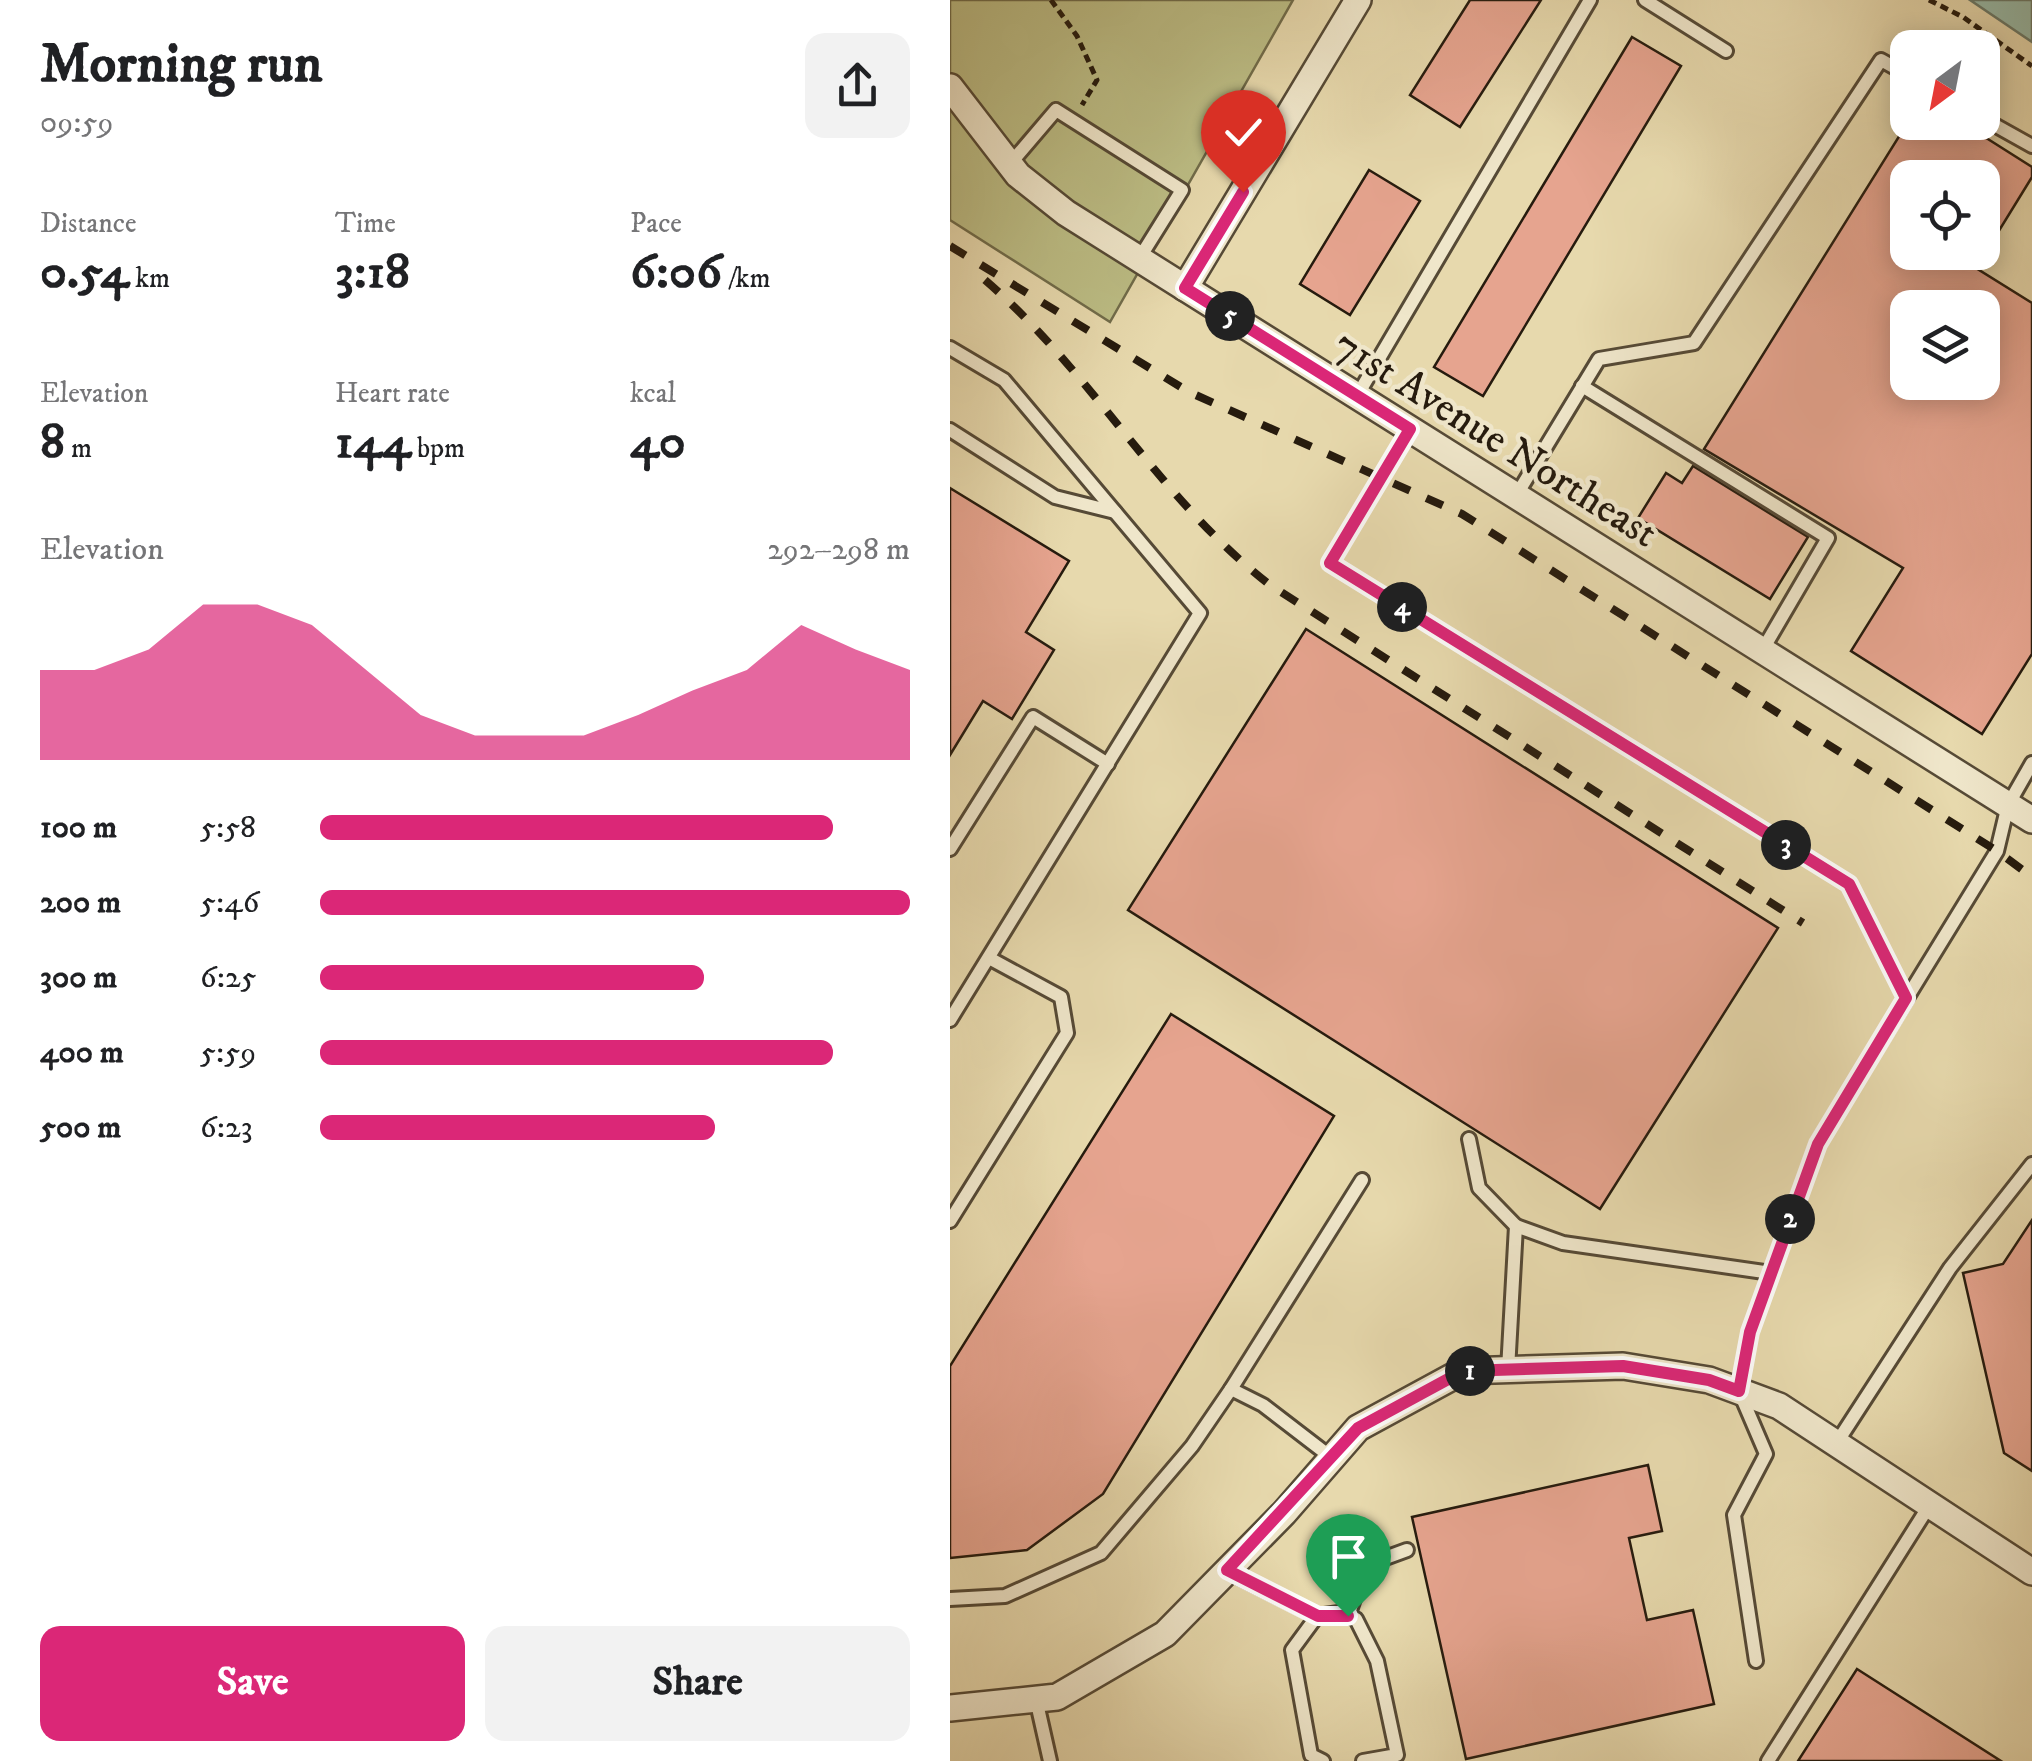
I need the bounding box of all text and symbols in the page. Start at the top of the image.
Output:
north arrow [1890,30,2000,140]
map controls [1890,30,2000,400]
text: Morning run [40,31,322,100]
button: share [805,33,910,138]
pin [1201,90,1286,193]
text: 09:59 [40,103,113,143]
icon: check [1216,105,1271,160]
button: locate [1890,160,2000,270]
text: Distance [40,206,136,241]
text: Time [335,206,396,241]
text: Pace [630,206,682,241]
text: 0.54 [40,241,129,304]
text: 3:18 [335,241,410,304]
text: 6:06 [630,241,722,304]
text: km [129,261,170,296]
text: /km [722,261,771,296]
button: layers [1890,290,2000,400]
pin: 5 [1205,291,1255,341]
text: 5 [1223,298,1237,333]
street label: 71st Avenue Northeast [1324,319,1667,560]
text: Elevation [40,376,148,411]
text: Heart rate [335,376,450,411]
text: kcal [630,376,676,411]
text: 8 [40,411,65,474]
text: 144 [335,411,411,474]
text: 40 [630,411,686,474]
text: m [65,431,92,466]
text: bpm [411,431,465,466]
text: Elevation [40,530,164,570]
text: 292–298 m [767,530,910,570]
pin: 4 [1377,582,1427,632]
text: 4 [1394,589,1410,624]
text: 100 m [40,808,117,848]
text: 5:58 [200,808,256,848]
pin: 3 [1761,820,1811,870]
text: 3 [1781,827,1791,862]
text: 200 m [40,883,121,923]
text: 5:46 [200,883,259,923]
text: 300 m [40,958,117,998]
text: 6:25 [200,958,256,998]
text: 400 m [40,1033,124,1073]
text: 5:59 [200,1033,256,1073]
text: 500 m [40,1108,121,1148]
text: 6:23 [200,1108,253,1148]
pin: 2 [1765,1194,1815,1244]
text: 2 [1783,1201,1797,1236]
pin: 1 [1445,1346,1495,1396]
text: 1 [1465,1353,1475,1388]
pin [1306,1514,1391,1617]
icon: arrive [1321,1529,1376,1584]
button: Save [40,1626,465,1741]
button: Share [485,1626,910,1741]

